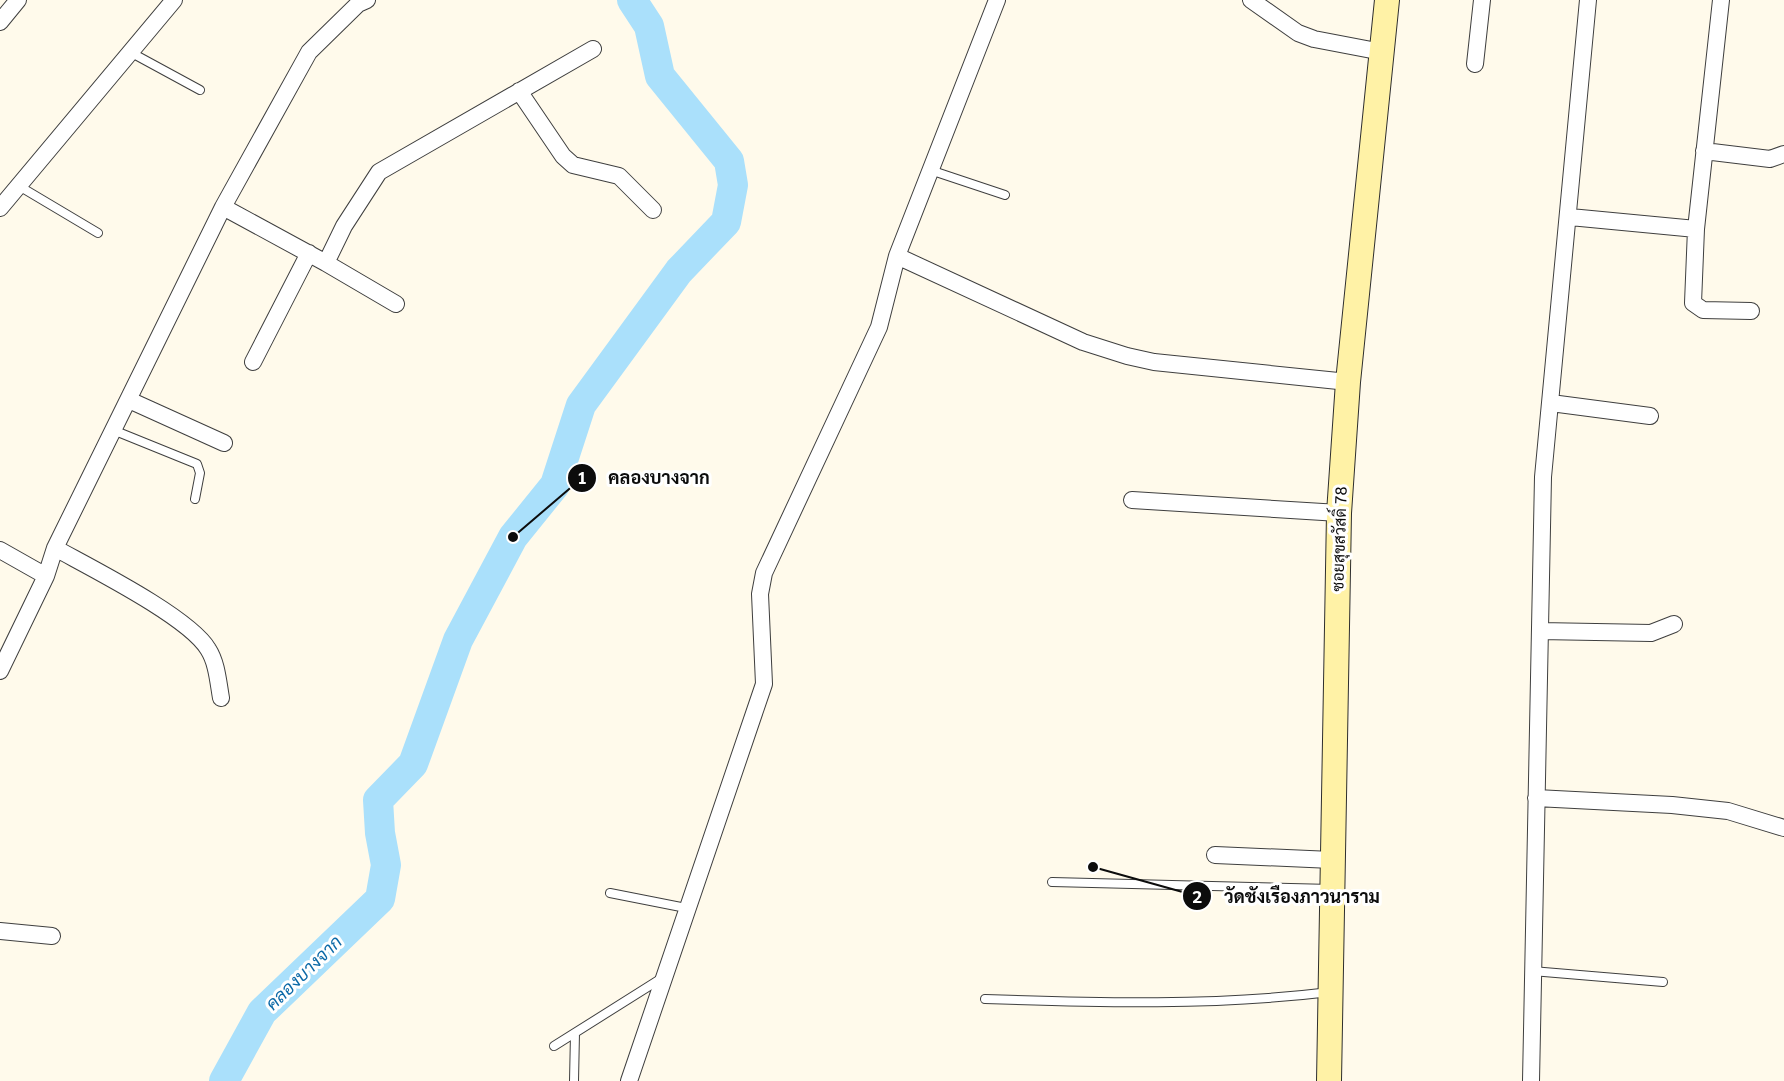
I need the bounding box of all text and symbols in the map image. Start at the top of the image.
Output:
callout: คลองบางจาก [567,460,722,496]
text: 1 [577,465,587,488]
text: คลองบางจาก [608,465,710,488]
street label: ซอยสุขสวัสดิ์ 78 [1323,486,1353,592]
callout: วัดชังเรืองภาวนาราม [1182,878,1392,914]
text: 2 [1192,884,1202,907]
text: วัดชังเรืองภาวนาราม [1224,884,1380,907]
water label: คลองบางจาก [260,930,346,1014]

